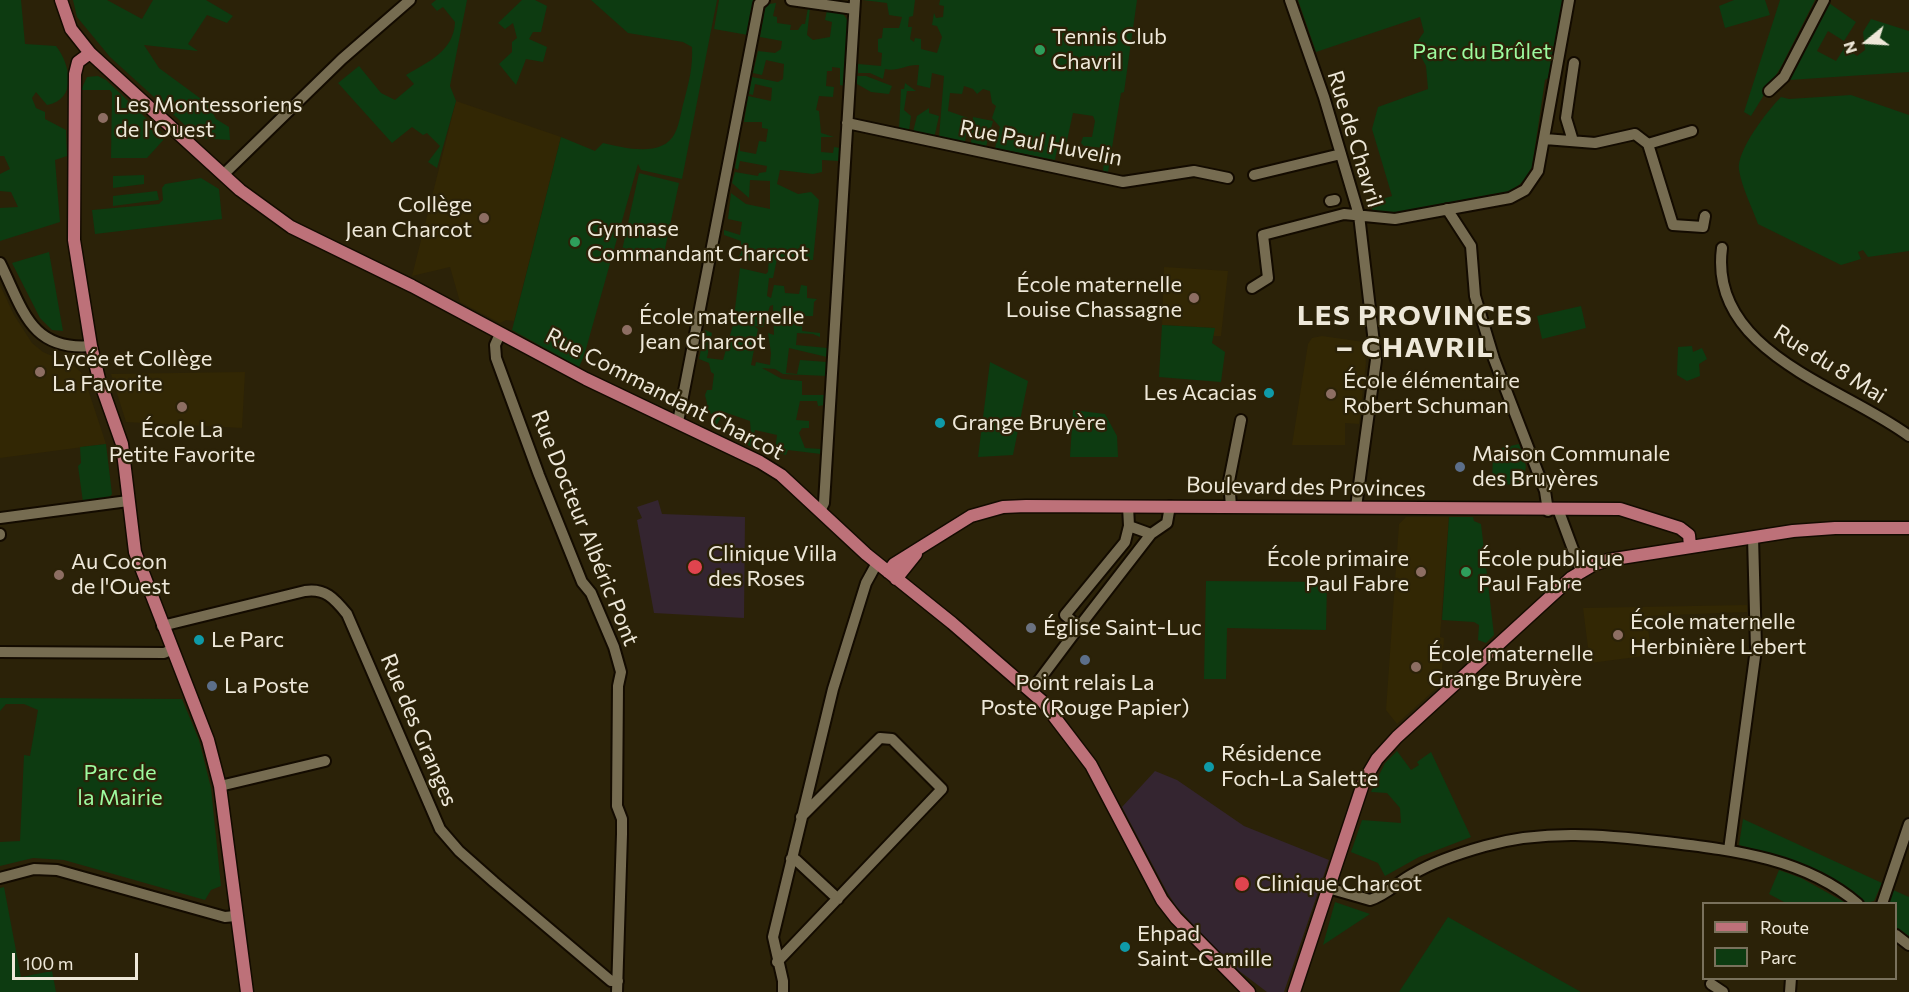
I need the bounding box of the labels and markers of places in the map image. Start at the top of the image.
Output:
place label: Tennis Club Chavril [1052,24,1167,76]
marker: Tennis Club Chavril [1033,43,1047,57]
place label: Les Montessoriens de l'Ouest [115,92,302,144]
marker: Les Montessoriens de l'Ouest [96,111,110,125]
place label: Collège Jean Charcot [345,192,472,243]
marker: Collège Jean Charcot [477,211,491,225]
place label: Gymnase Commandant Charcot [587,216,808,268]
marker: Gymnase Commandant Charcot [568,235,582,249]
place label: École maternelle Louise Chassagne [1006,272,1182,324]
marker: École maternelle Louise Chassagne [1187,291,1201,305]
place label: École maternelle Jean Charcot [639,304,804,356]
marker: École maternelle Jean Charcot [620,323,634,337]
place label: Lycée et Collège La Favorite [52,346,212,398]
marker: Lycée et Collège La Favorite [33,365,47,379]
place label: École élémentaire Robert Schuman [1343,368,1520,420]
place label: Les Acacias [1143,380,1257,406]
marker: Les Acacias [1262,386,1276,400]
marker: École élémentaire Robert Schuman [1324,387,1338,401]
marker: École La Petite Favorite [175,400,189,414]
place label: Grange Bruyère [952,410,1106,436]
marker: Grange Bruyère [933,416,947,430]
place label: École La Petite Favorite [109,417,255,469]
place label: Maison Communale des Bruyères [1472,441,1670,493]
marker: Maison Communale des Bruyères [1453,460,1467,474]
place label: Clinique Villa des Roses [708,541,837,592]
place label: École primaire Paul Fabre [1267,546,1409,598]
place label: École publique Paul Fabre [1478,546,1623,598]
place label: Au Cocon de l'Ouest [71,549,170,600]
marker: Clinique Villa des Roses [686,558,704,576]
marker: École primaire Paul Fabre [1414,565,1428,579]
marker: École publique Paul Fabre [1459,565,1473,579]
marker: Au Cocon de l'Ouest [52,568,66,582]
place label: École maternelle Herbinière Lebert [1630,609,1806,660]
place label: Église Saint-Luc [1043,615,1202,641]
marker: Église Saint-Luc [1024,621,1038,635]
place label: Le Parc [211,627,284,653]
marker: École maternelle Herbinière Lebert [1611,628,1625,642]
marker: Le Parc [192,633,206,647]
place label: École maternelle Grange Bruyère [1428,641,1593,692]
marker: Point relais La Poste (Rouge Papier) [1078,653,1092,667]
marker: École maternelle Grange Bruyère [1409,660,1423,674]
place label: Point relais La Poste (Rouge Papier) [980,670,1190,722]
place label: La Poste [224,673,309,699]
marker: La Poste [205,679,219,693]
place label: Résidence Foch-La Salette [1221,741,1378,792]
marker: Résidence Foch-La Salette [1202,760,1216,774]
place label: Clinique Charcot [1256,871,1422,897]
marker: Clinique Charcot [1233,875,1251,893]
place label: Ehpad Saint-Camille [1137,921,1272,972]
marker: Ehpad Saint-Camille [1118,940,1132,954]

